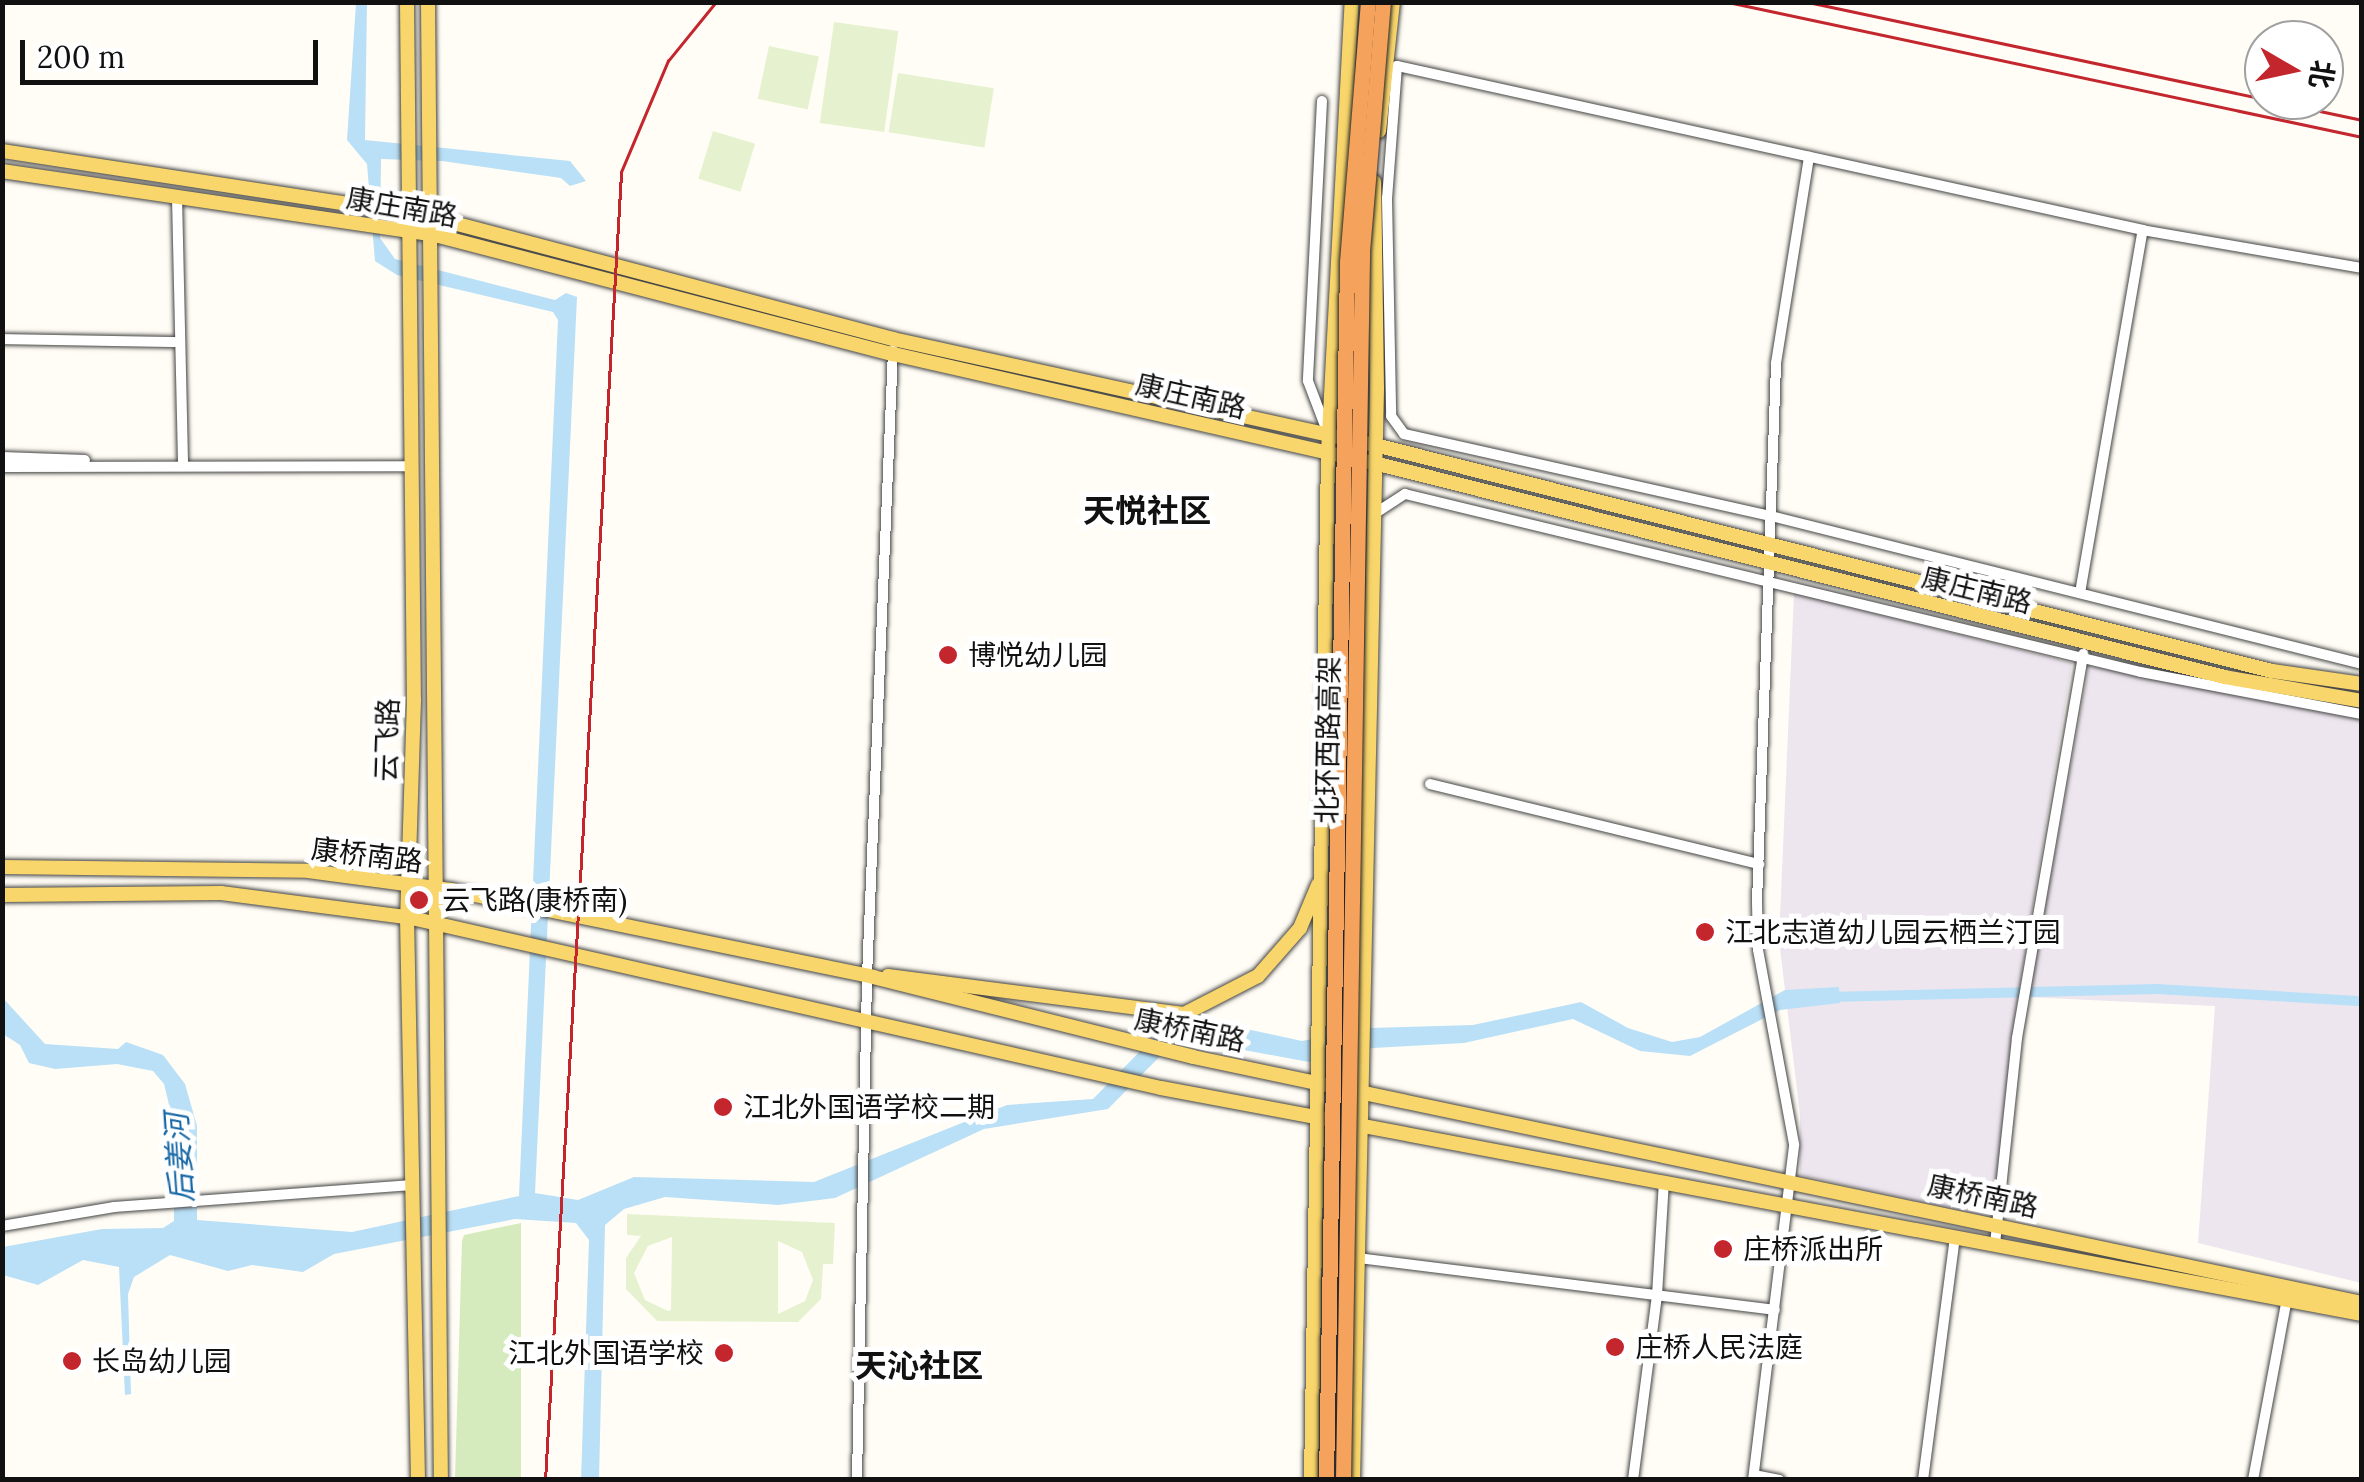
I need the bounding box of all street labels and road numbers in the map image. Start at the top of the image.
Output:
street label: 康庄南路 [344,181,460,233]
street label: 康庄南路 [1133,367,1249,425]
street label: 康庄南路 [1919,560,2035,620]
street label: 北环西路高架 [1310,656,1346,824]
street label: 云飞路 [369,697,405,783]
street label: 康桥南路 [309,832,425,878]
street label: 康桥南路 [1132,1002,1248,1058]
street label: 康桥南路 [1925,1168,2041,1224]

